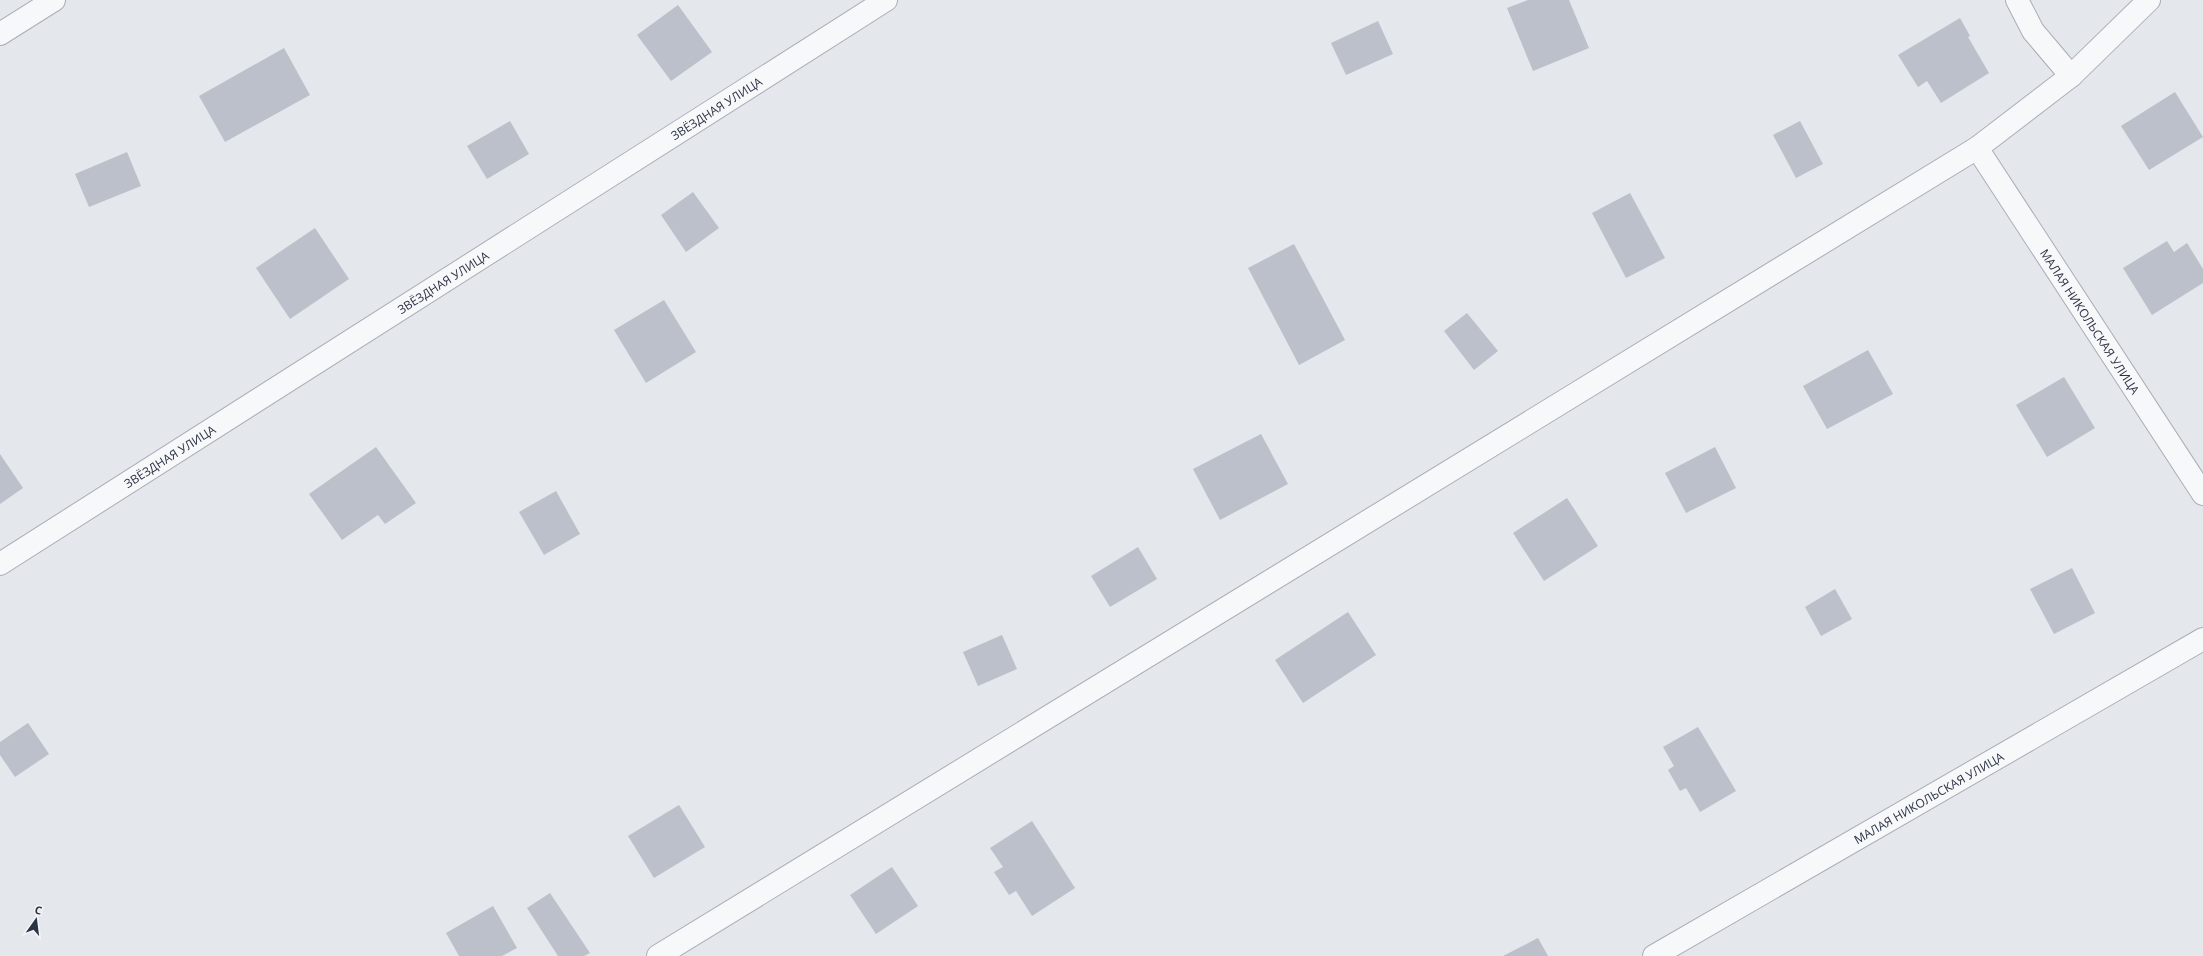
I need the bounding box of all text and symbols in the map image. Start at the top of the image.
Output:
street label: ЗВЁЗДНАЯ УЛИЦА [667,72,766,144]
street label: МАЛАЯ НИКОЛЬСКАЯ УЛИЦА [2036,245,2144,398]
street label: ЗВЁЗДНАЯ УЛИЦА [394,246,492,318]
street label: ЗВЁЗДНАЯ УЛИЦА [121,420,219,491]
street label: МАЛАЯ НИКОЛЬСКАЯ УЛИЦА [1850,747,2007,847]
north arrow [16,900,56,940]
text: С [33,902,44,918]

